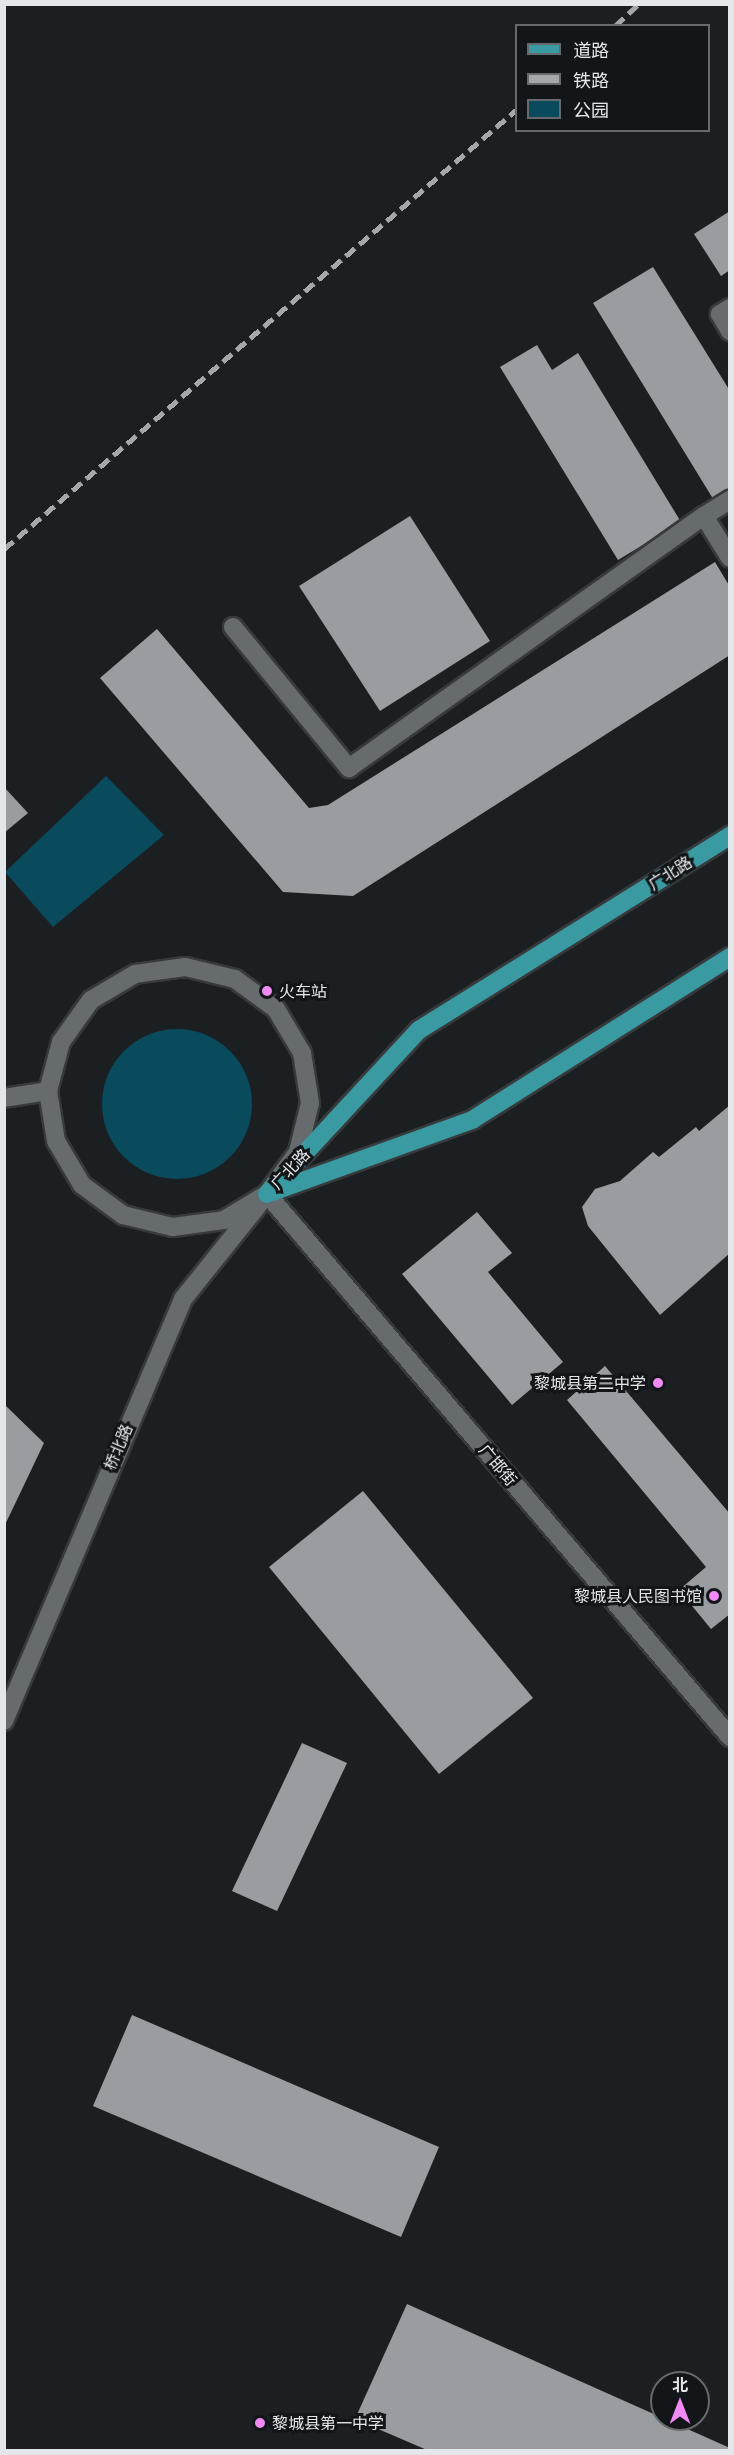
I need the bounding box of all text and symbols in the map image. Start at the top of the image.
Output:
legend [515,24,710,132]
text: 道路 [573,39,609,62]
text: 铁路 [573,69,609,92]
text: 公园 [573,99,609,122]
street label: 广北路 [645,852,695,894]
place label: 火车站 [279,981,327,1001]
marker: 火车站 [260,984,274,998]
street label: 广北路 [267,1145,313,1193]
place label: 黎城县第二中学 [534,1373,646,1393]
marker: 黎城县第二中学 [651,1376,665,1390]
street label: 桥北路 [100,1421,136,1473]
street label: 广邯街 [475,1440,521,1490]
place label: 黎城县人民图书馆 [574,1586,702,1606]
marker: 黎城县人民图书馆 [707,1589,721,1603]
north arrow [650,2371,710,2431]
text: 北 [672,2375,688,2395]
place label: 黎城县第一中学 [272,2413,384,2433]
marker: 黎城县第一中学 [253,2416,267,2430]

